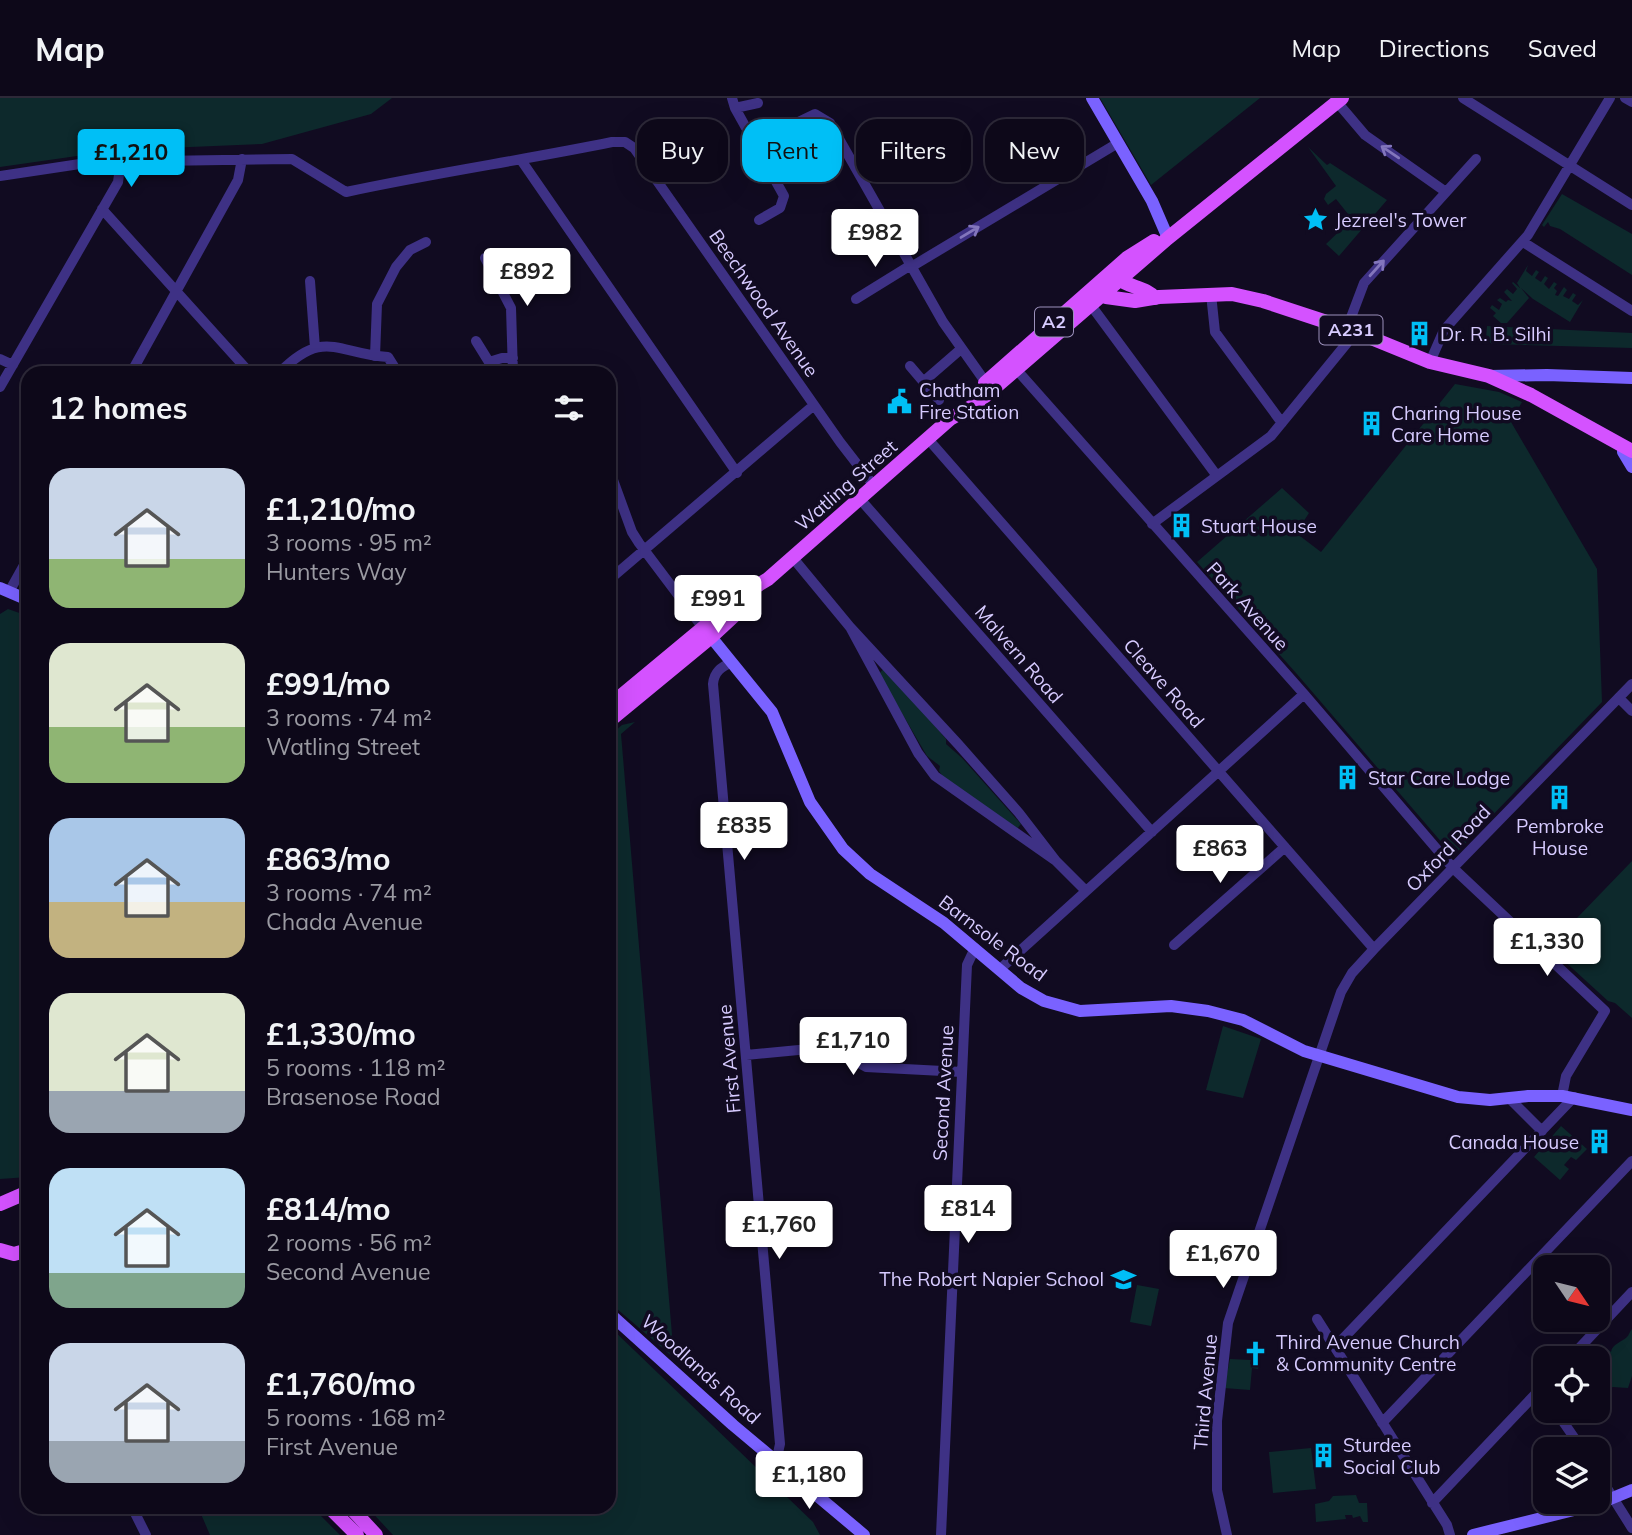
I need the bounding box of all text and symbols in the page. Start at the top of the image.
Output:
text: Map [35,28,105,69]
text: Map [1291,33,1341,63]
text: Directions [1379,33,1490,63]
text: Saved [1528,33,1597,63]
chip: Buy [637,119,728,182]
chip: Rent [742,119,842,182]
chip: Filters [856,119,971,182]
chip: New [985,119,1084,182]
pin: £1,210 [74,130,188,189]
text: £1,210 [94,137,168,166]
one-way arrow [1381,145,1400,159]
place icon: Jezreel's Tower [1301,206,1329,234]
place label: Jezreel's Tower [1335,208,1466,232]
pin: £982 [834,209,916,269]
text: £982 [847,217,903,246]
one-way arrow [959,224,979,238]
street label: Beechwood Avenue [704,225,824,381]
pin: £892 [486,248,568,308]
text: £892 [499,256,555,285]
one-way arrow [1369,260,1386,277]
road number: A2 [1035,308,1073,336]
road number: A231 [1320,316,1382,344]
building icon: Dr. R. B. Silhi [1406,320,1434,348]
place label: Dr. R. B. Silhi [1440,322,1551,346]
place label: Chatham Fire Station [919,378,1019,424]
public building icon: Chatham Fire Station [885,387,913,415]
text: 12 homes [49,389,188,427]
icon: filters [550,389,588,427]
place label: Charing House Care Home [1391,401,1522,447]
building icon: Charing House Care Home [1357,410,1385,438]
street label: Watling Street [790,434,902,536]
text: £1,210/mo [266,490,416,528]
icon: home [105,496,189,580]
building icon: Stuart House [1167,512,1195,540]
place label: Stuart House [1201,514,1317,538]
text: 3 rooms · 95 m² [266,528,432,557]
text: Hunters Way [266,557,407,586]
street label: Park Avenue [1202,557,1294,655]
pin: £991 [677,575,759,635]
text: £991 [690,583,746,612]
street label: Malvern Road [970,600,1068,708]
street label: Cleave Road [1119,633,1209,733]
text: £991/mo [266,665,390,703]
icon: home [105,671,189,755]
text: 3 rooms · 74 m² [266,703,432,732]
text: Watling Street [266,732,420,761]
building icon: Star Care Lodge [1334,764,1362,792]
place label: Star Care Lodge [1368,766,1510,790]
building icon: Pembroke House [1546,784,1574,812]
street label: Oxford Road [1401,800,1495,896]
pin: £835 [703,802,785,862]
text: £835 [716,810,772,839]
place label: Pembroke House [1516,814,1604,860]
pin: £863 [1179,826,1261,885]
text: £863 [1192,833,1248,862]
text: £863/mo [266,840,390,878]
icon: home [105,846,189,930]
text: 3 rooms · 74 m² [266,878,432,907]
street label: Barnsole Road [934,890,1052,986]
text: Chada Avenue [266,907,423,936]
pin: £1,330 [1490,918,1604,978]
text: £1,330 [1510,926,1584,955]
street label: First Avenue [712,1004,746,1114]
text: £1,330/mo [266,1015,416,1053]
pin: £1,710 [796,1018,910,1077]
icon: home [105,1021,189,1105]
text: £1,710 [816,1025,890,1054]
street label: Second Avenue [927,1025,959,1161]
text: 5 rooms · 118 m² [266,1053,446,1082]
text: Brasenose Road [266,1082,441,1111]
building icon: Canada House [1585,1128,1613,1156]
place label: Canada House [1448,1130,1579,1154]
pin: £814 [927,1186,1009,1245]
text: £814/mo [266,1190,390,1228]
text: £814 [940,1193,996,1222]
icon: home [105,1196,189,1280]
pin: £1,760 [722,1202,836,1261]
text: £1,760 [742,1209,816,1238]
text: 2 rooms · 56 m² [266,1228,432,1257]
pin: £1,670 [1166,1230,1280,1290]
text: £1,670 [1186,1238,1260,1267]
north arrow [1533,1255,1610,1332]
map controls [1533,1255,1610,1514]
text: Second Avenue [266,1257,431,1286]
school or university icon: The Robert Napier School [1110,1265,1138,1293]
place label: The Robert Napier School [879,1267,1104,1291]
street label: Woodlands Road [636,1309,766,1429]
place label: Third Avenue Church & Community Centre [1276,1330,1460,1376]
street label: Third Avenue [1188,1333,1222,1451]
church icon: Third Avenue Church & Community Centre [1242,1339,1270,1367]
button: locate [1533,1346,1610,1423]
text: £1,760/mo [266,1365,416,1403]
icon: home [105,1371,189,1455]
text: 5 rooms · 168 m² [266,1403,446,1432]
text: First Avenue [266,1432,398,1461]
place label: Sturdee Social Club [1343,1433,1440,1479]
button: layers [1533,1437,1610,1514]
building icon: Sturdee Social Club [1309,1442,1337,1470]
pin: £1,180 [752,1452,866,1511]
text: £1,180 [772,1459,846,1488]

